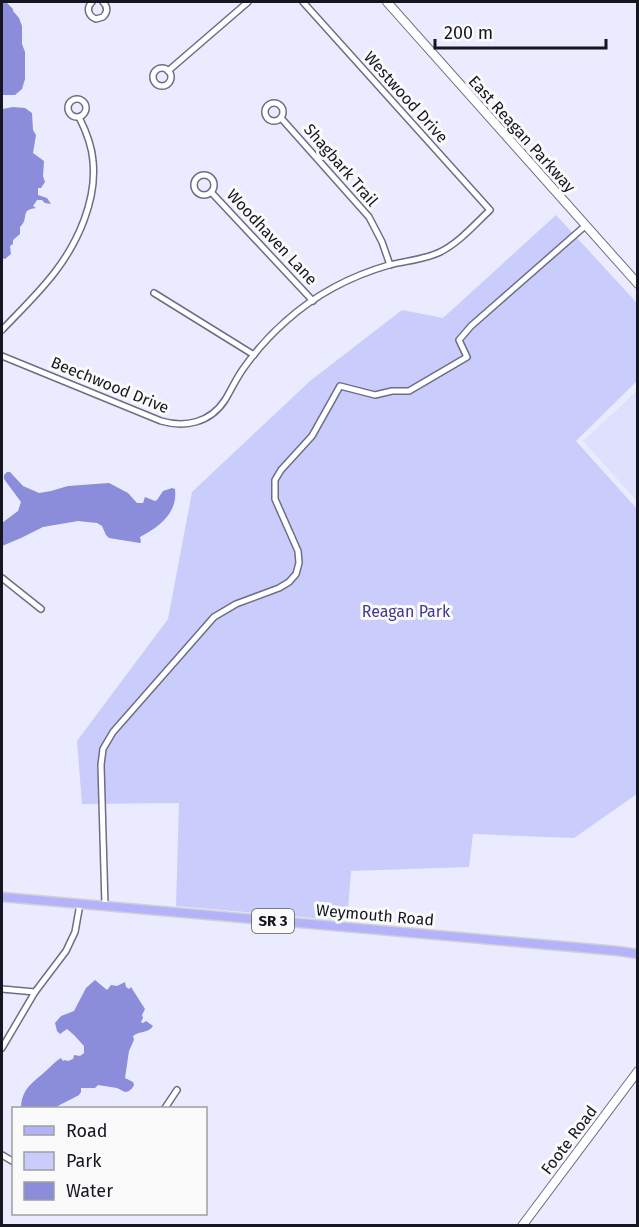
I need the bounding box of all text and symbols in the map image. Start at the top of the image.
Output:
scale bar [435,12,606,50]
text: 200 m [444,22,493,44]
street label: Westwood Drive [360,47,452,147]
street label: East Reagan Parkway [465,72,579,196]
street label: Shagbark Trail [300,120,382,210]
street label: Woodhaven Lane [223,185,321,289]
street label: Beechwood Drive [48,353,172,417]
park label: Reagan Park [362,602,451,621]
street label: Weymouth Road [315,900,435,930]
road number: SR 3 [252,909,294,933]
street label: Foote Road [537,1102,601,1178]
legend [12,1107,207,1215]
text: Road [66,1120,108,1142]
text: Park [66,1150,102,1172]
text: Water [66,1180,113,1202]

